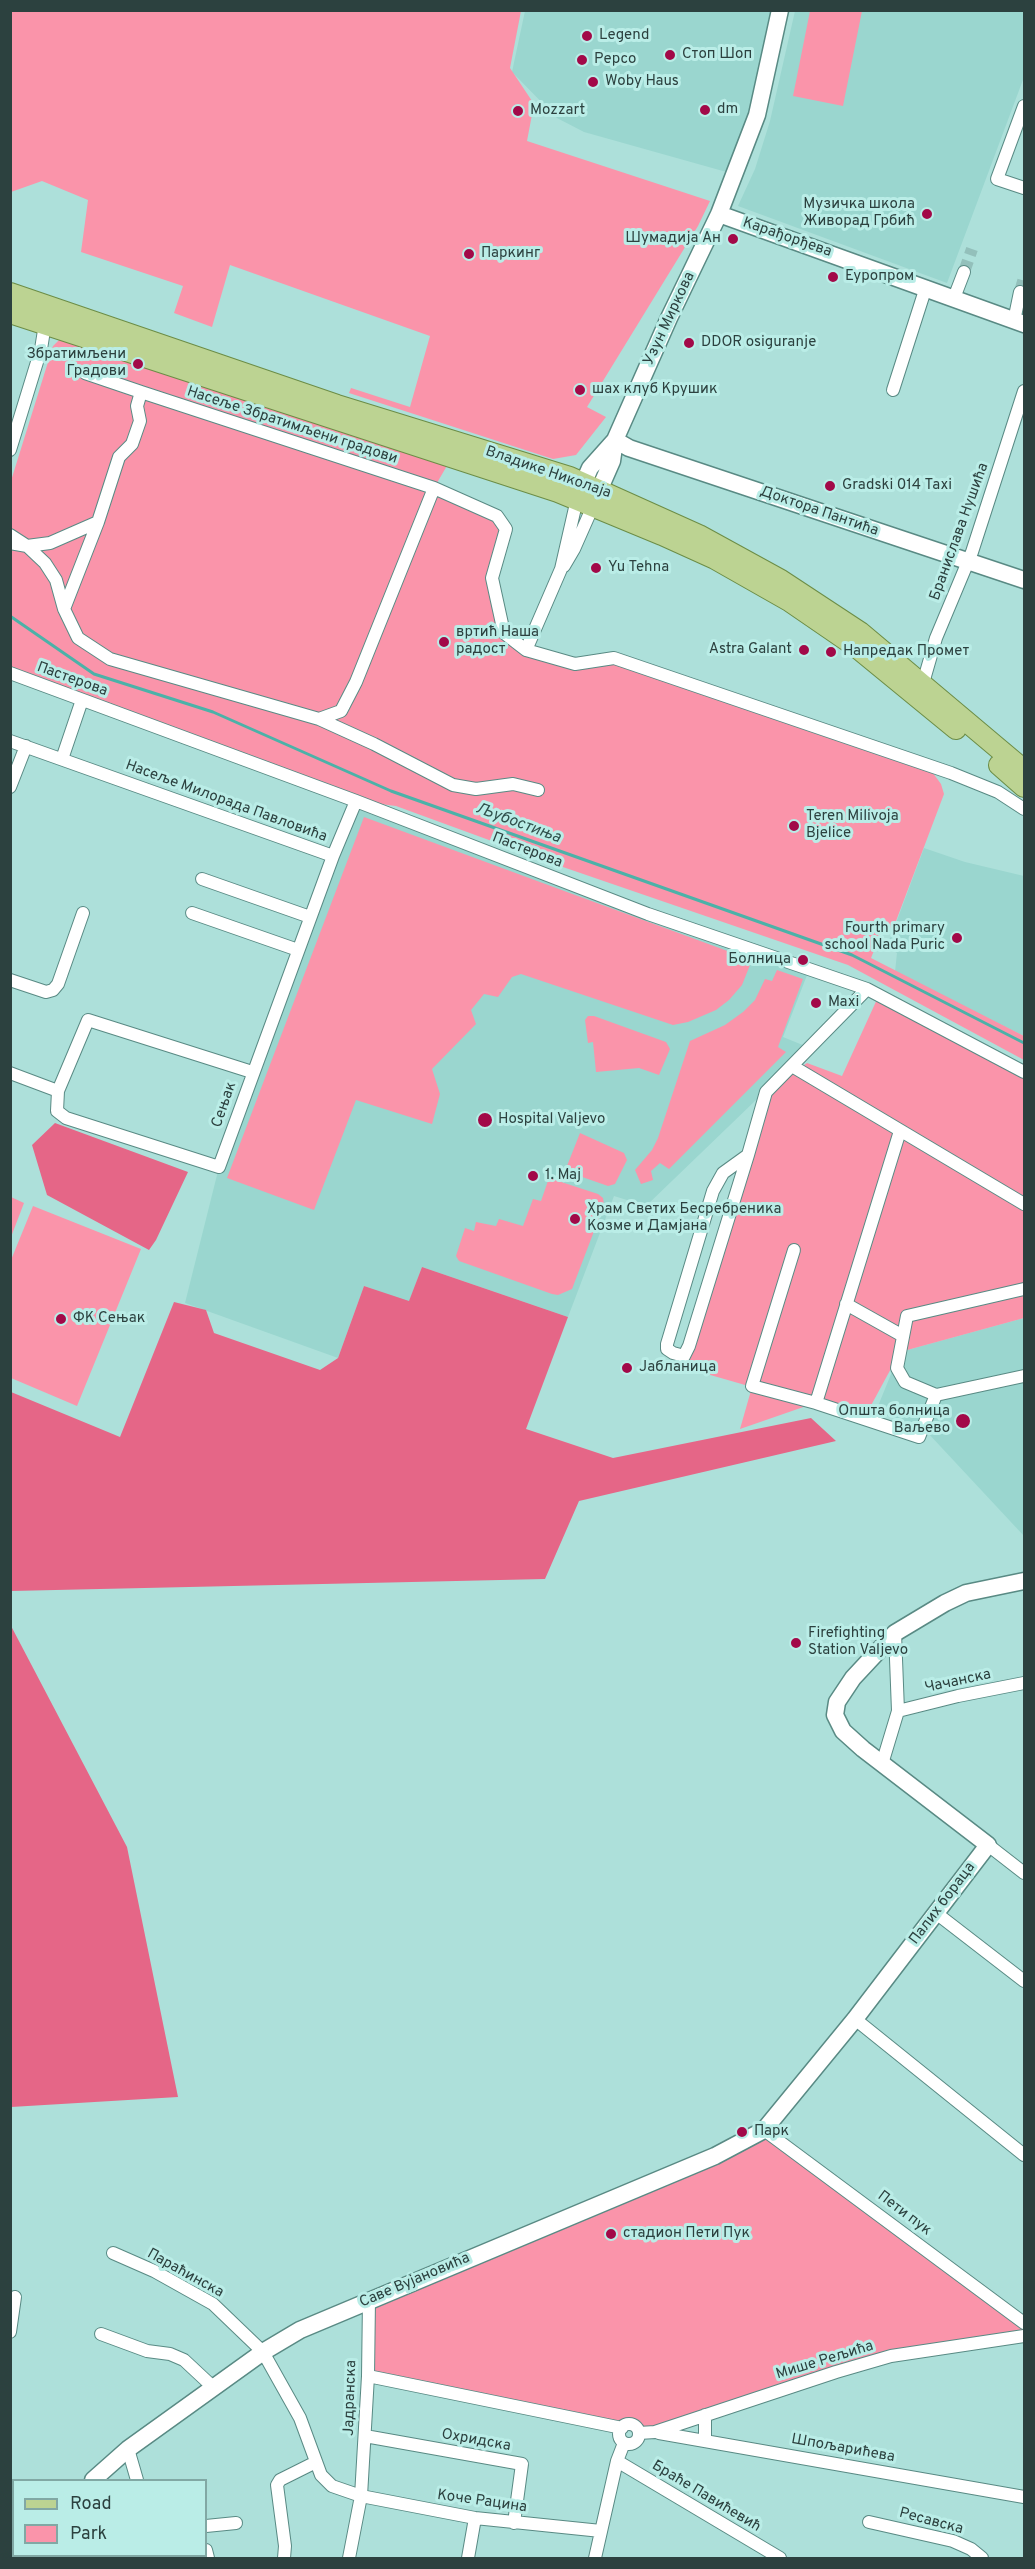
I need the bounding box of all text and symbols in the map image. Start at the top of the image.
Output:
place label: Legend [599,27,649,45]
marker: Legend [580,29,594,43]
place label: Стоп Шоп [682,46,752,64]
marker: Стоп Шоп [663,48,677,62]
place label: Pepco [594,51,636,69]
marker: Pepco [575,53,589,67]
place label: Woby Haus [605,73,679,91]
marker: Woby Haus [586,75,600,89]
place label: dm [717,101,738,119]
place label: Mozzart [530,102,585,120]
marker: dm [698,103,712,117]
marker: Mozzart [511,104,525,118]
place label: Музичка школа Живорад Грбић [803,196,915,231]
marker: Музичка школа Живорад Грбић [920,207,934,221]
street label: Карађорђева [740,214,834,262]
place label: Шумадија Ан [625,230,721,248]
marker: Шумадија Ан [726,232,740,246]
place label: Паркинг [481,245,540,263]
marker: Паркинг [462,247,476,261]
place label: Еуропром [845,268,914,286]
street label: Узун Миркова [641,269,699,369]
marker: Еуропром [826,270,840,284]
place label: DDOR osiguranje [701,334,816,352]
marker: DDOR osiguranje [682,336,696,350]
place label: Збратимљени Градови [26,346,126,381]
marker: Збратимљени Градови [131,357,145,371]
place label: шах клуб Крушик [592,381,718,399]
street label: Насеље Збратимљени градови [184,383,400,469]
marker: шах клуб Крушик [573,383,587,397]
street label: Владике Николаја [483,443,613,503]
street label: Бранислава Нушића [927,461,993,603]
place label: Gradski 014 Taxi [842,477,952,495]
marker: Gradski 014 Taxi [823,479,837,493]
street label: Доктора Пантића [757,483,881,541]
place label: Yu Tehna [608,559,669,577]
marker: Yu Tehna [589,561,603,575]
place label: вртић Наша радост [456,624,539,659]
marker: вртић Наша радост [437,635,451,649]
place label: Astra Galant [709,641,792,659]
marker: Astra Galant [797,643,811,657]
place label: Напредак Промет [843,643,969,661]
marker: Напредак Промет [824,645,838,659]
street label: Пастерова [34,659,110,701]
street label: Насеље Милорада Павловића [123,757,329,847]
water label: Љубостиња [473,800,563,848]
place label: Teren Milivoja Bjelice [806,808,899,843]
marker: Teren Milivoja Bjelice [787,819,801,833]
street label: Пастерова [489,829,565,873]
place label: Fourth primary school Nada Puric [825,920,945,955]
marker: Fourth primary school Nada Puric [950,931,964,945]
place label: Болница [728,951,791,969]
marker: Болница [796,953,810,967]
place label: Maxi [828,994,859,1012]
marker: Maxi [809,996,823,1010]
street label: Сењак [209,1080,241,1130]
marker: Hospital Valjevo [476,1111,494,1129]
place label: Hospital Valjevo [498,1111,605,1129]
place label: 1. Maj [545,1167,581,1185]
marker: 1. Maj [526,1169,540,1183]
place label: Храм Светих Бесребреника Козме и Дамјана [587,1201,781,1236]
marker: Храм Светих Бесребреника Козме и Дамјана [568,1212,582,1226]
place label: ФК Сењак [73,1310,145,1328]
marker: ФК Сењак [54,1312,68,1326]
place label: Јабланица [639,1359,716,1377]
marker: Јабланица [620,1361,634,1375]
place label: Општа болница Ваљево [838,1403,950,1438]
marker: Општа болница Ваљево [954,1412,972,1430]
place label: Firefighting Station Valjevo [808,1625,908,1660]
marker: Firefighting Station Valjevo [789,1636,803,1650]
street label: Чачанска [923,1666,993,1698]
street label: Палих бораца [906,1859,980,1949]
place label: Парк [754,2123,789,2141]
marker: Парк [735,2125,749,2139]
street label: Пети пук [873,2188,935,2240]
place label: стадион Пети Пук [623,2225,750,2243]
marker: стадион Пети Пук [604,2227,618,2241]
street label: Параћинска [144,2246,226,2302]
street label: Саве Вујановића [357,2250,473,2312]
street label: Мише Рељића [774,2338,876,2384]
street label: Јадранска [341,2360,361,2436]
street label: Охридска [440,2426,512,2456]
street label: Шпољарићева [790,2431,896,2467]
street label: Браће Павићевић [648,2457,764,2537]
legend [12,2479,207,2557]
street label: Коче Рацина [436,2487,528,2517]
text: Road [70,2493,112,2516]
street label: Ресавска [897,2505,965,2539]
text: Park [70,2523,107,2546]

